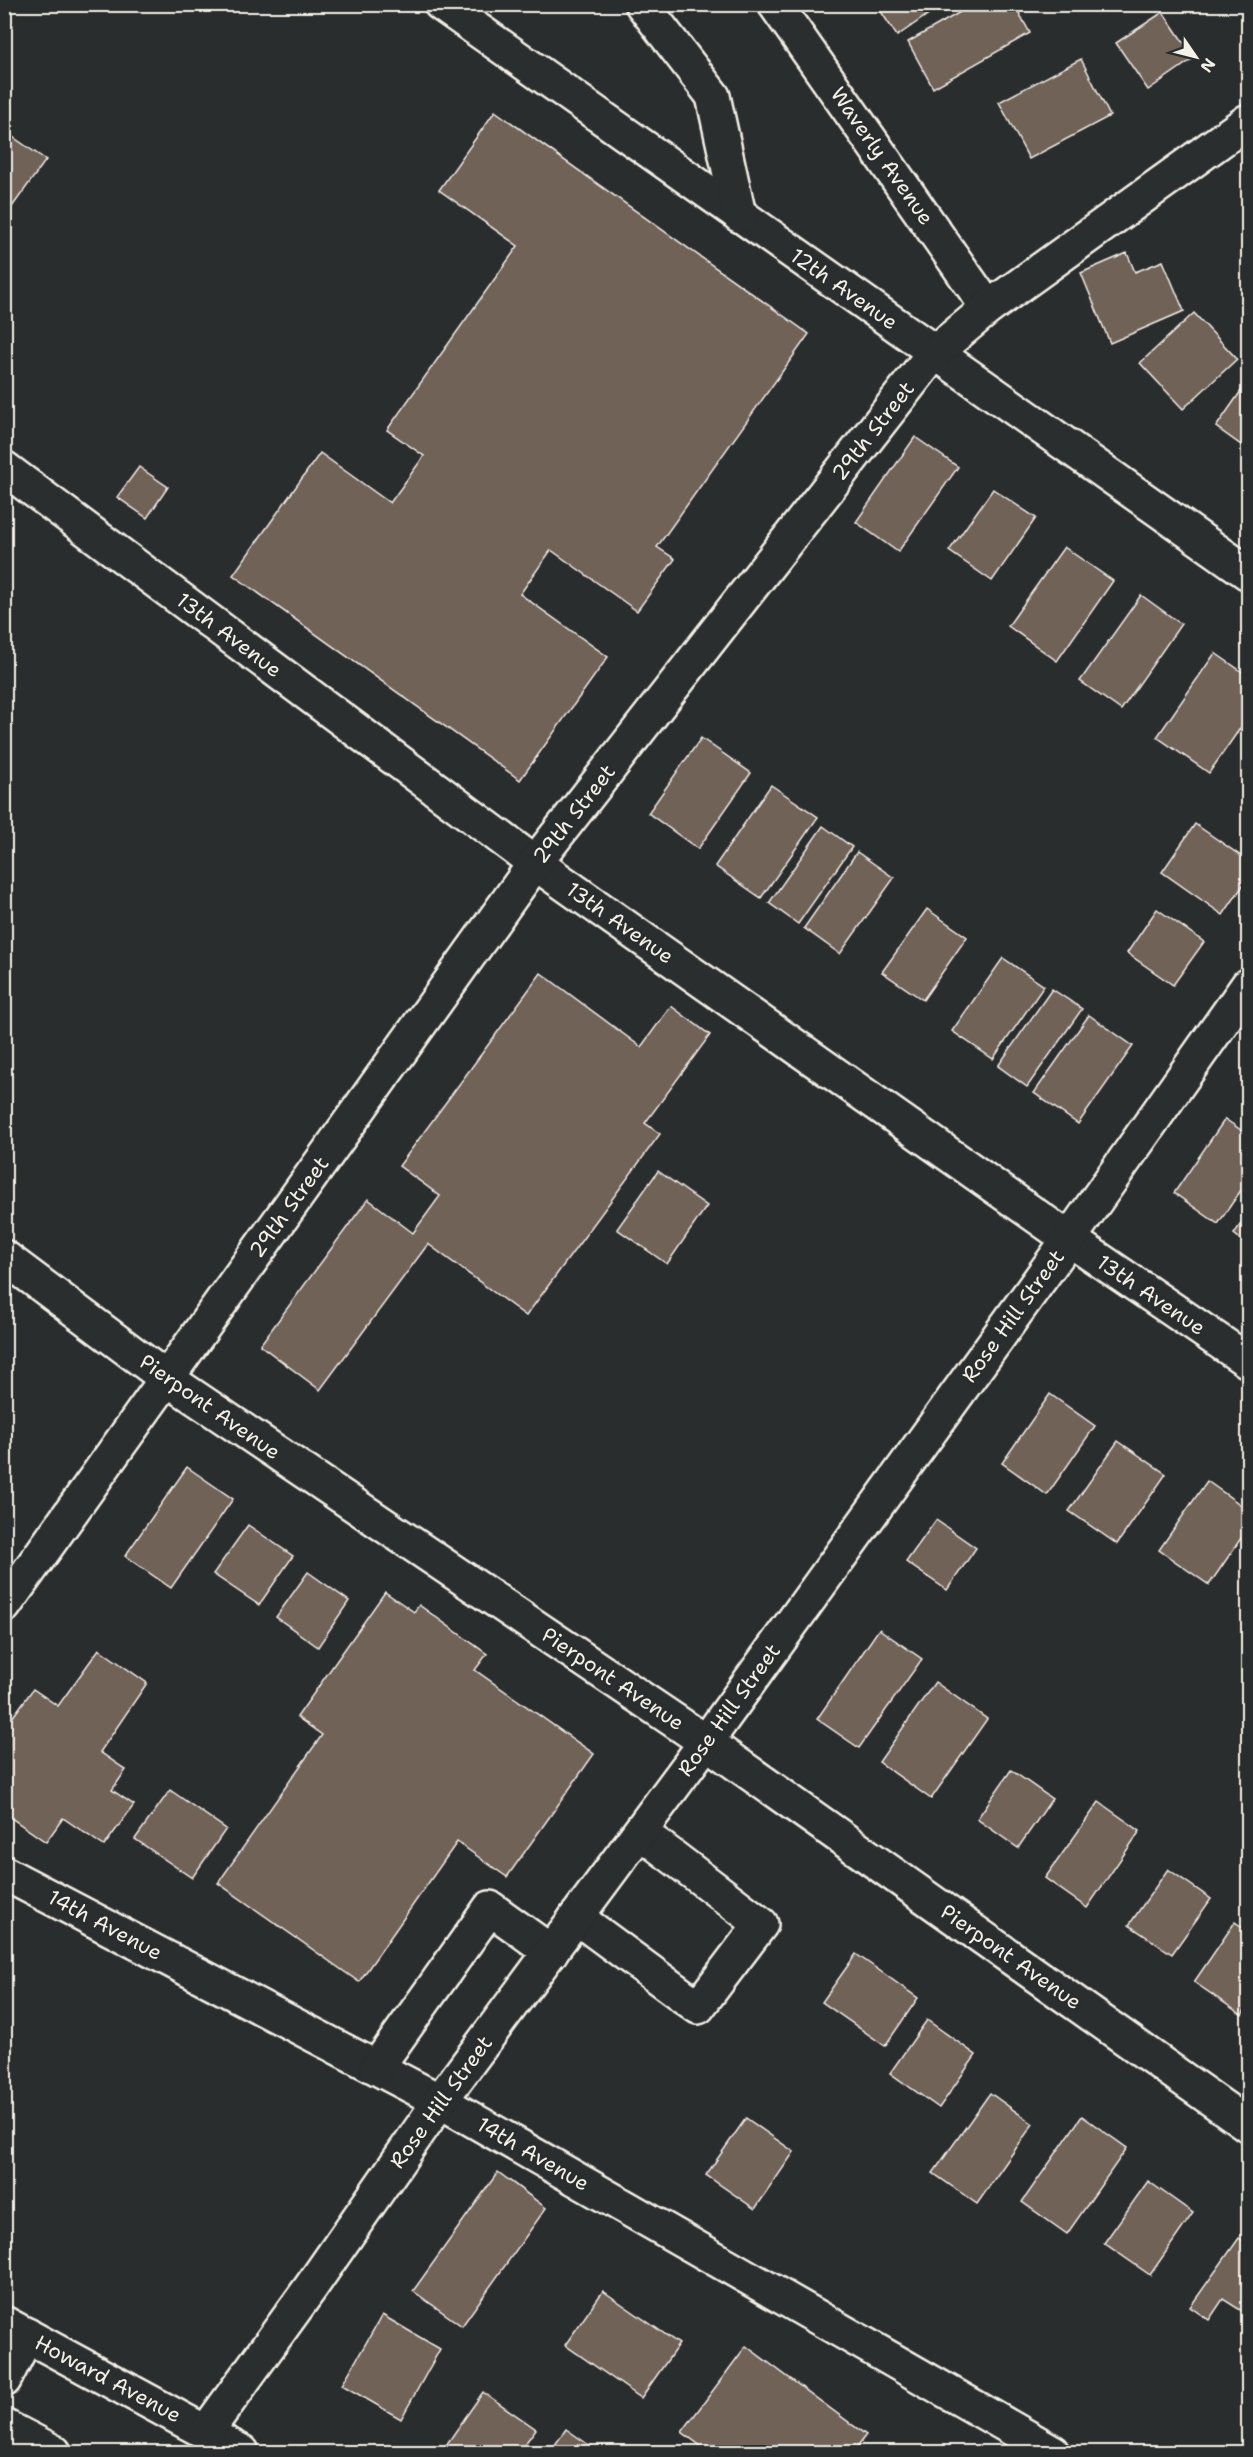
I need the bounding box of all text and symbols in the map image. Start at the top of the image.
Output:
north arrow [1166,27,1226,87]
text: N [1196,54,1220,77]
street label: Waverly Avenue [824,81,940,231]
street label: 12th Avenue [785,242,903,336]
street label: 29th Street [825,376,921,486]
street label: 13th Avenue [171,586,287,684]
street label: 29th Street [526,759,622,869]
street label: 13th Avenue [561,876,679,970]
street label: 29th Street [243,1151,335,1263]
street label: Rose Hill Street [955,1244,1071,1388]
street label: 13th Avenue [1091,1248,1211,1342]
street label: Pierpont Avenue [134,1348,286,1466]
street label: Pierpont Avenue [536,1621,690,1737]
street label: Rose Hill Street [671,1638,787,1782]
street label: 14th Avenue [43,1883,167,1967]
street label: Pierpont Avenue [935,1898,1087,2016]
street label: Rose Hill Street [383,2030,499,2174]
street label: 14th Avenue [472,2110,594,2198]
street label: Howard Avenue [30,2329,186,2429]

